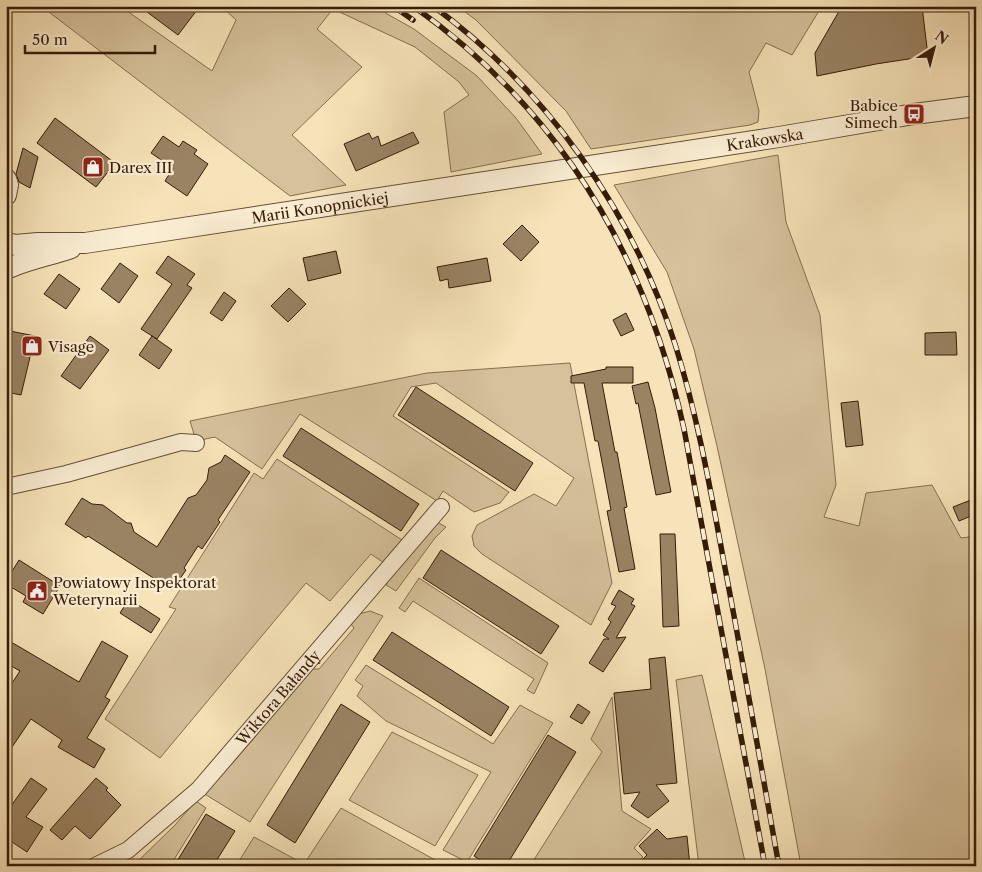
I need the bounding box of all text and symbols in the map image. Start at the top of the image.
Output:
scale bar [25,22,155,54]
north arrow [910,22,960,72]
text: N [931,27,952,48]
text: 50 m [32,30,68,49]
place label: Babice Simech [845,96,899,132]
bus stop icon: Babice Simech [902,102,926,126]
street label: Krakowska [725,124,805,154]
shop icon: Darex III [81,155,105,179]
place label: Darex III [109,158,172,177]
street label: Marii Konopnickiej [250,187,390,227]
shop icon: Visage [20,334,44,358]
place label: Visage [47,337,94,356]
place label: Powiatowy Inspektorat Weterynarii [52,573,217,609]
public building icon: Powiatowy Inspektorat Weterynarii [25,579,49,603]
street label: Wiktora Bałandy [231,645,324,750]

